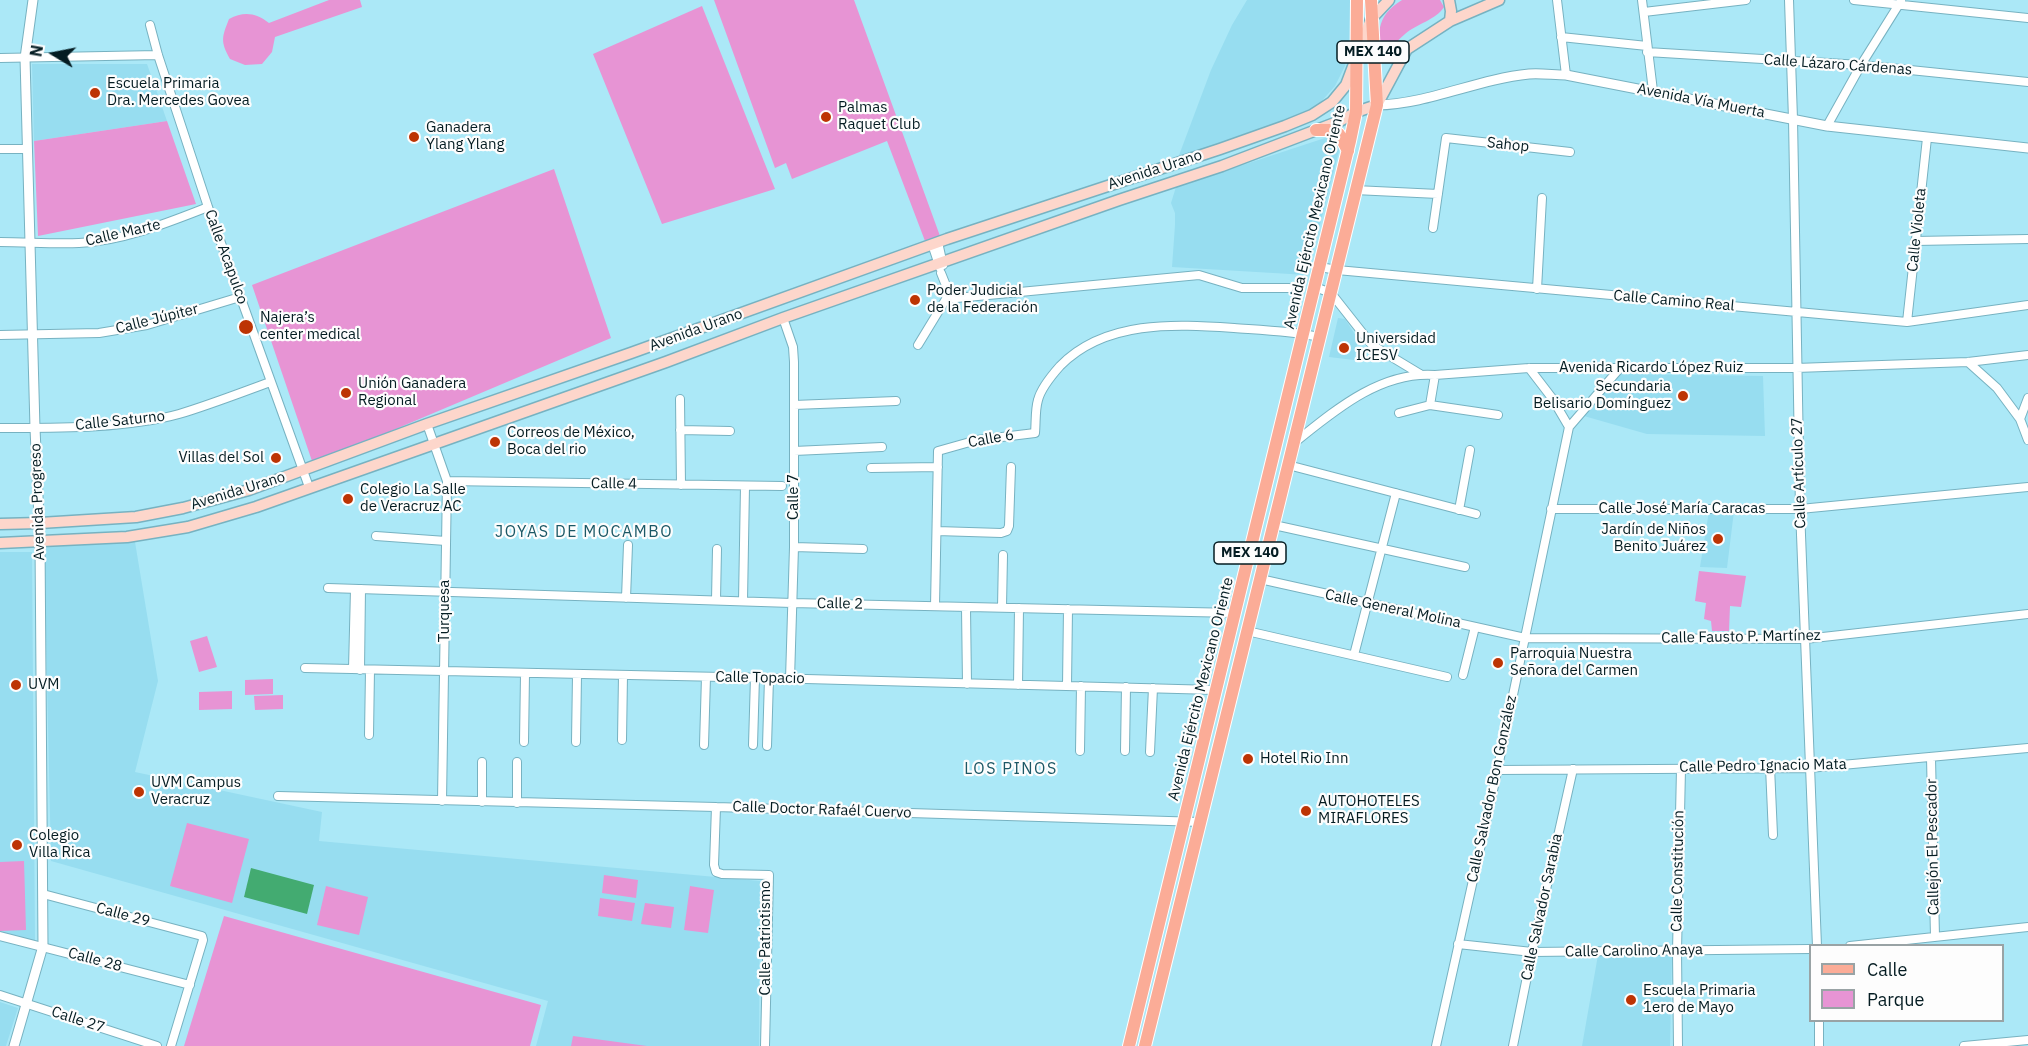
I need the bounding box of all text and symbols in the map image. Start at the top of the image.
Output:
north arrow [24,24,84,84]
road number: MEX 140 [1337,41,1409,63]
text: N [25,43,47,58]
street label: Calle Lázaro Cárdenas [1763,51,1913,79]
place label: Escuela Primaria Dra. Mercedes Govea [107,75,250,110]
street label: Avenida Vía Muerta [1636,80,1766,122]
marker: Escuela Primaria Dra. Mercedes Govea [88,86,102,100]
place label: Palmas Raquet Club [838,99,920,134]
street label: Avenida Ejército Mexicano Oriente [1280,103,1350,331]
marker: Palmas Raquet Club [819,110,833,124]
place label: Ganadera Ylang Ylang [426,119,504,154]
marker: Ganadera Ylang Ylang [407,130,421,144]
street label: Sahop [1486,134,1530,156]
street label: Avenida Urano [1106,146,1204,194]
street label: Calle Violeta [1904,187,1930,273]
street label: Calle Acapulco [201,207,251,307]
street label: Calle Marte [84,216,162,250]
place label: Poder Judicial de la Federación [927,282,1038,317]
street label: Calle Camino Real [1613,287,1735,315]
marker: Poder Judicial de la Federación [908,293,922,307]
street label: Calle Júpiter [114,300,200,338]
street label: Avenida Urano [647,305,745,355]
place label: Najera’s center medical [260,309,360,344]
marker: Najera’s center medical [237,318,255,336]
place label: Universidad ICESV [1356,330,1436,365]
marker: Universidad ICESV [1337,341,1351,355]
street label: Avenida Ricardo López Ruiz [1559,359,1743,377]
place label: Unión Ganadera Regional [358,375,466,410]
place label: Secundaria Belisario Domínguez [1533,378,1671,413]
marker: Unión Ganadera Regional [339,386,353,400]
marker: Secundaria Belisario Domínguez [1676,389,1690,403]
street label: Calle Saturno [74,407,166,435]
street label: Calle Artículo 27 [1788,417,1810,529]
place label: Correos de México, Boca del rio [507,424,635,459]
street label: Calle 6 [967,426,1015,452]
marker: Correos de México, Boca del rio [488,435,502,449]
street label: Avenida Progreso [27,443,49,561]
place label: Villas del Sol [178,449,264,467]
marker: Villas del Sol [269,451,283,465]
street label: Avenida Urano [189,468,287,514]
street label: Calle 7 [785,474,803,520]
street label: Calle 4 [591,475,637,493]
place label: Colegio La Salle de Veracruz AC [360,481,466,516]
marker: Colegio La Salle de Veracruz AC [341,492,355,506]
street label: Calle José María Caracas [1599,500,1765,518]
place label: Jardín de Niños Benito Juárez [1601,521,1706,556]
district label: JOYAS DE MOCAMBO [495,522,673,542]
marker: Jardín de Niños Benito Juárez [1711,532,1725,546]
road number: MEX 140 [1214,542,1286,564]
street label: Avenida Ejército Mexicano Oriente [1164,575,1238,803]
street label: Turquesa [436,580,454,642]
street label: Calle General Molina [1323,586,1463,632]
street label: Calle 2 [817,595,863,613]
street label: Calle Fausto P. Martínez [1661,627,1821,647]
place label: Parroquia Nuestra Señora del Carmen [1510,645,1638,680]
marker: Parroquia Nuestra Señora del Carmen [1491,656,1505,670]
street label: Calle Topacio [715,668,805,688]
place label: UVM [28,676,59,694]
marker: UVM [9,678,23,692]
street label: Calle Salvador Bon González [1463,694,1521,884]
place label: Hotel Rio Inn [1260,750,1348,768]
marker: Hotel Rio Inn [1241,752,1255,766]
street label: Calle Pedro Ignacio Mata [1679,756,1847,776]
district label: LOS PINOS [964,759,1058,779]
place label: UVM Campus Veracruz [151,774,241,809]
street label: Callejón El Pescador [1923,778,1943,916]
marker: UVM Campus Veracruz [132,785,146,799]
place label: AUTOHOTELES MIRAFLORES [1318,793,1420,828]
street label: Calle Doctor Rafaél Cuervo [732,798,912,822]
marker: AUTOHOTELES MIRAFLORES [1299,804,1313,818]
street label: Calle Constitución [1668,810,1688,932]
place label: Colegio Villa Rica [29,827,90,862]
street label: Calle Salvador Sarabia [1518,832,1566,982]
marker: Colegio Villa Rica [10,838,24,852]
street label: Calle Patriotismo [757,881,775,995]
street label: Calle 29 [94,899,152,931]
street label: Calle Carolino Anaya [1565,941,1703,961]
street label: Calle 28 [66,944,124,976]
legend [1809,944,2004,1022]
text: Calle [1867,958,1907,981]
place label: Escuela Primaria 1ero de Mayo [1643,982,1756,1017]
text: Parque [1867,988,1924,1011]
marker: Escuela Primaria 1ero de Mayo [1624,993,1638,1007]
street label: Calle 27 [49,1003,107,1037]

